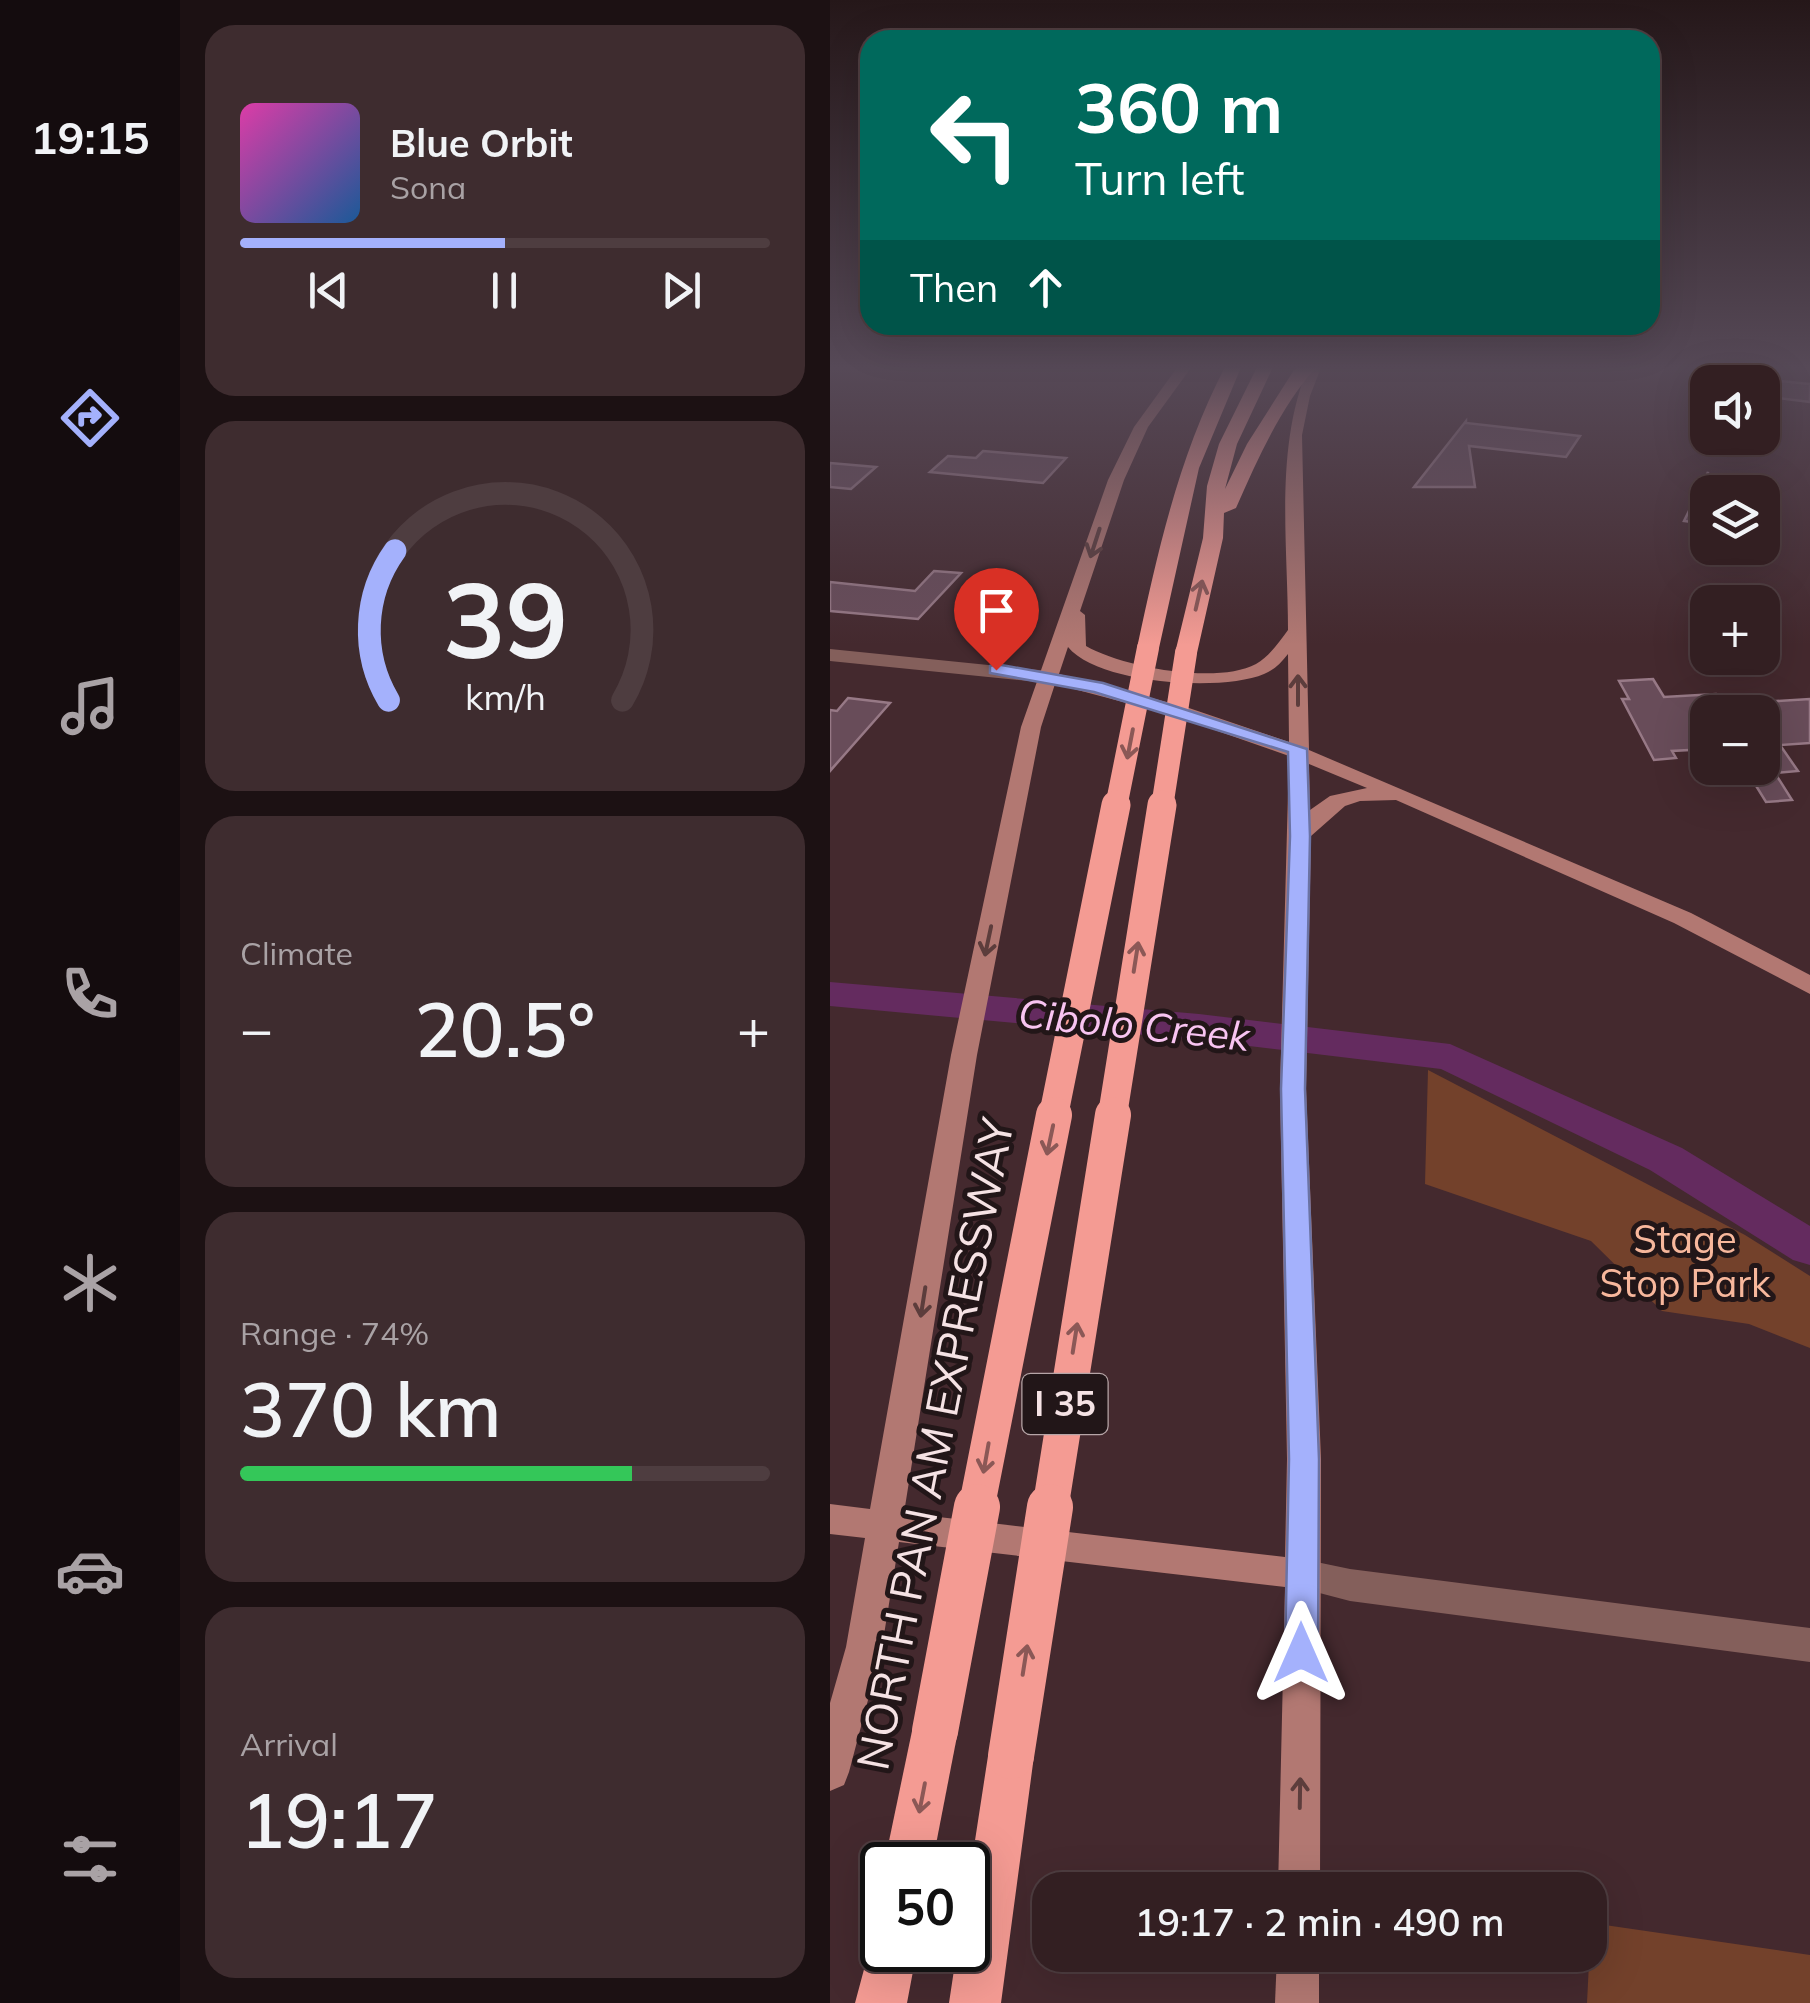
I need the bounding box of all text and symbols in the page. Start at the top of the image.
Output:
text: 360 m [1075,63,1283,151]
icon: left [910,70,1040,200]
text: 19:15 [30,109,150,165]
text: Blue Orbit [390,119,573,167]
text: Turn left [1075,150,1244,206]
text: Sona [390,167,466,207]
icon: ahead [1018,260,1073,315]
icon: previous [301,263,356,318]
icon: pause [477,263,532,318]
icon: next [654,263,709,318]
text: Then [910,264,998,312]
map controls [1690,365,1780,785]
button: sound [1690,365,1780,455]
icon: directions [55,383,125,453]
button: layers [1690,475,1780,565]
one-way arrow [1085,527,1103,559]
text: 39 [443,553,567,684]
pin [954,568,1039,671]
one-way arrow [1191,580,1209,612]
icon: arrive [969,583,1024,638]
button: + [1690,585,1780,675]
icon: music [55,671,125,741]
text: km/h [465,674,545,719]
one-way arrow [1288,675,1308,708]
button: − [1690,695,1780,785]
one-way arrow [1119,727,1138,759]
one-way arrow [978,924,997,956]
text: Climate [240,933,353,973]
one-way arrow [1128,941,1146,973]
icon: phone [55,959,125,1029]
text: 20.5° [415,982,595,1076]
water label: Cibolo Creek [1016,987,1254,1061]
text: − [240,994,273,1063]
text: + [737,994,770,1063]
street label: NORTH PAN AM EXPRESSWAY [843,1113,1025,1774]
one-way arrow [1040,1123,1059,1155]
park label: Stage Stop Park [1599,1215,1771,1307]
icon: climate [55,1248,125,1318]
one-way arrow [914,1286,932,1318]
text: Range · 74% [240,1313,429,1353]
one-way arrow [1067,1323,1085,1355]
text: 370 km [240,1362,502,1456]
road number: I 35 [1022,1374,1108,1434]
one-way arrow [976,1441,995,1474]
icon: car [55,1536,125,1606]
position arrow [1249,1601,1353,1705]
one-way arrow [1017,1644,1035,1676]
text: Arrival [240,1724,338,1764]
text: 19:17 [240,1773,438,1867]
one-way arrow [1290,1777,1309,1809]
one-way arrow [911,1781,930,1813]
icon: filters [55,1824,125,1894]
speed limit sign: 50 [860,1842,990,1972]
text: 19:17 · 2 min · 490 m [1134,1898,1505,1946]

